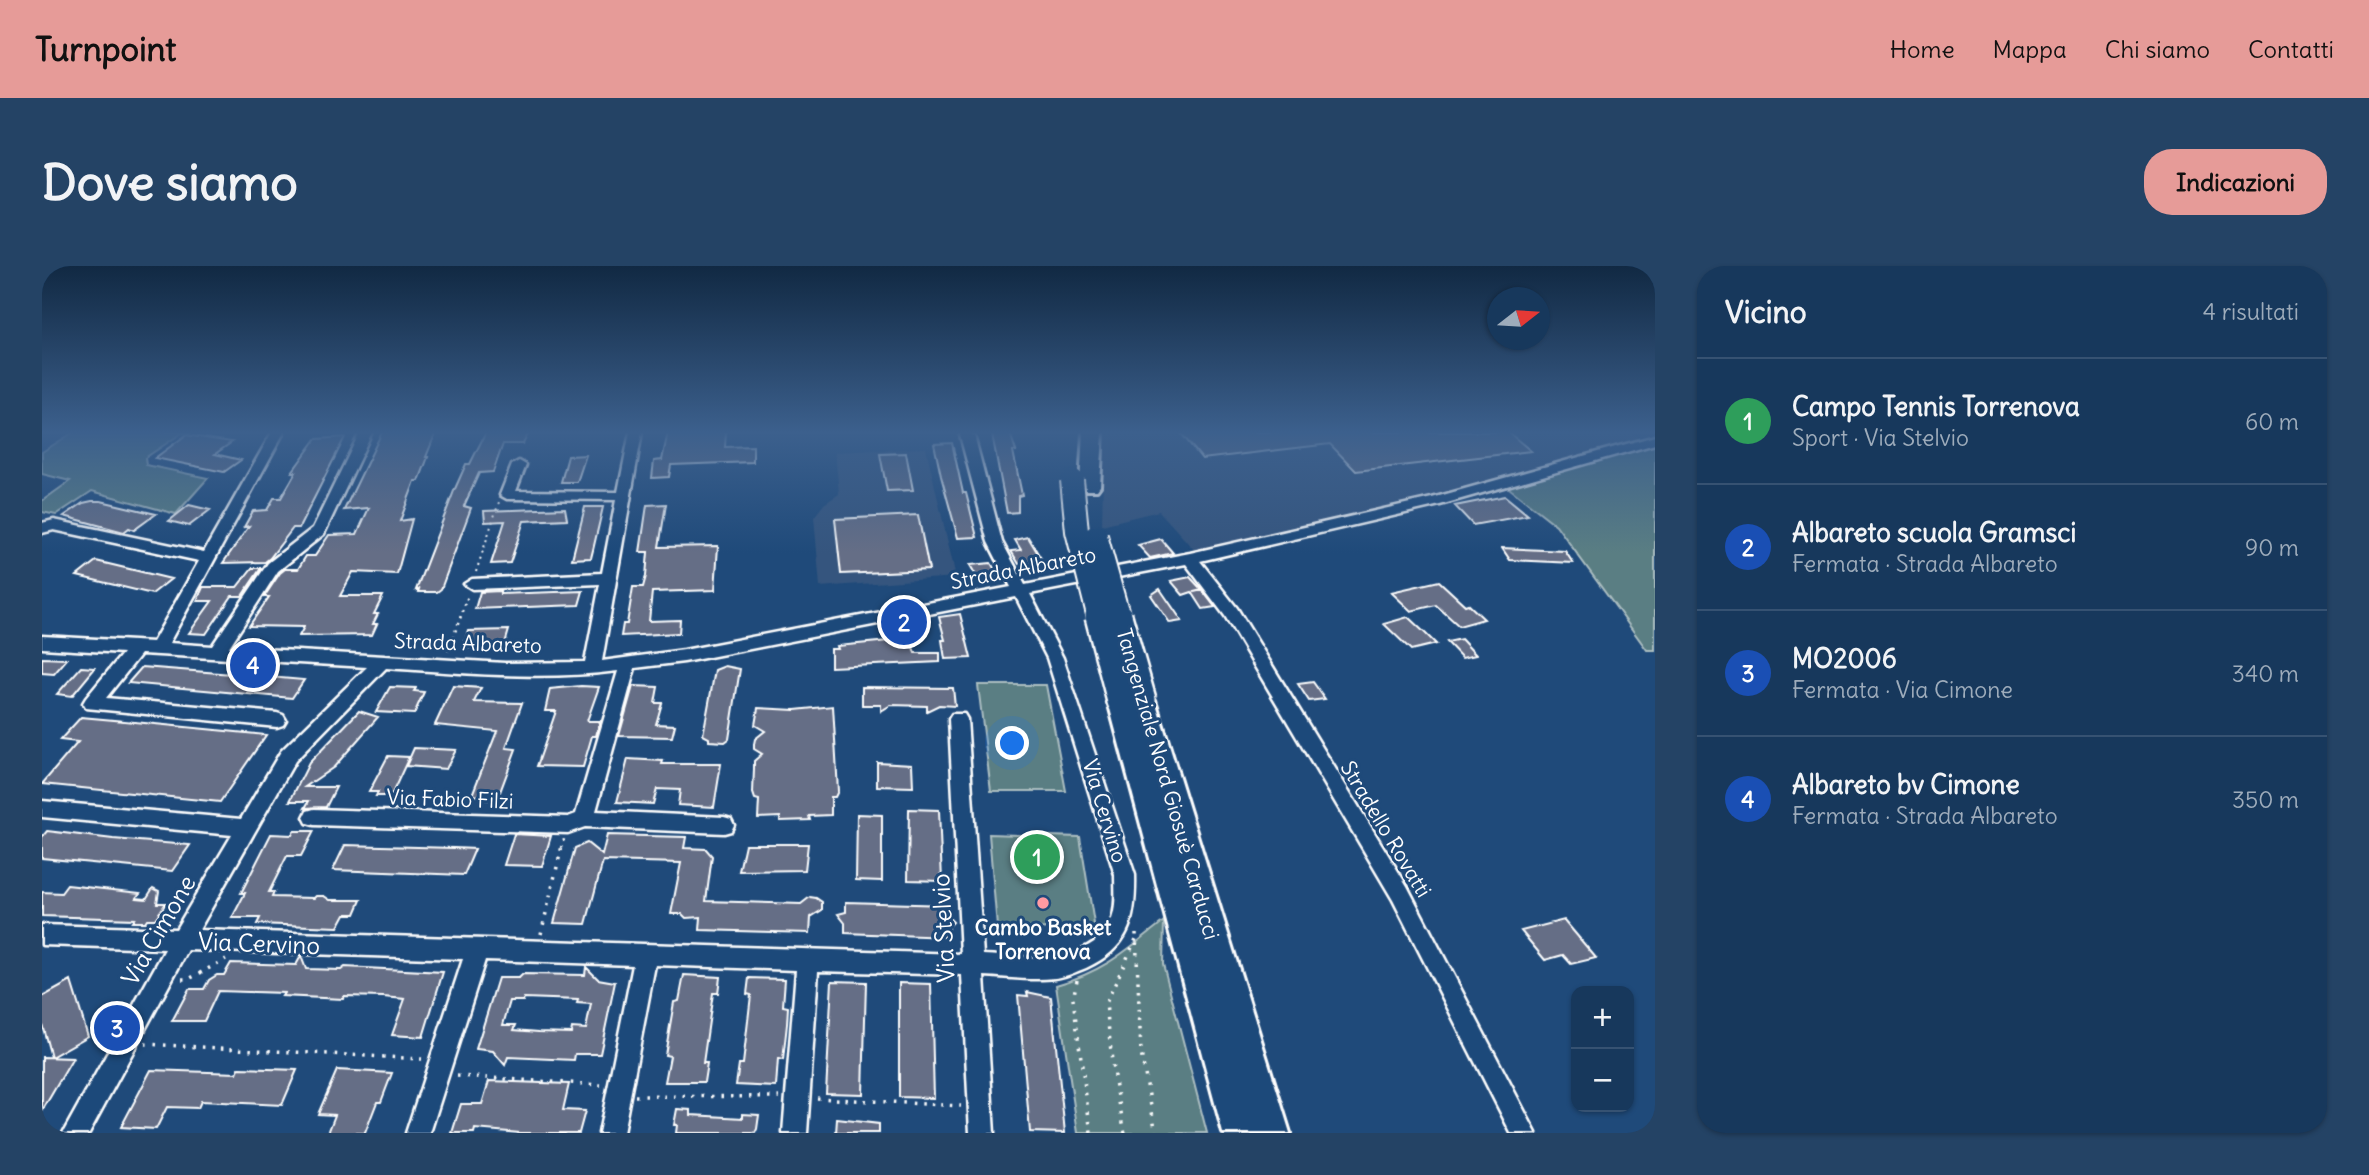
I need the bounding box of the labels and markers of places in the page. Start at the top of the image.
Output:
pin: 2 [881,596,927,648]
pin: 4 [230,639,276,691]
pin: 1 [1014,831,1060,883]
marker: Cambo Basket Torrenova [1035,895,1051,911]
place label: Cambo Basket Torrenova [975,914,1112,965]
pin: 3 [94,1002,140,1054]

